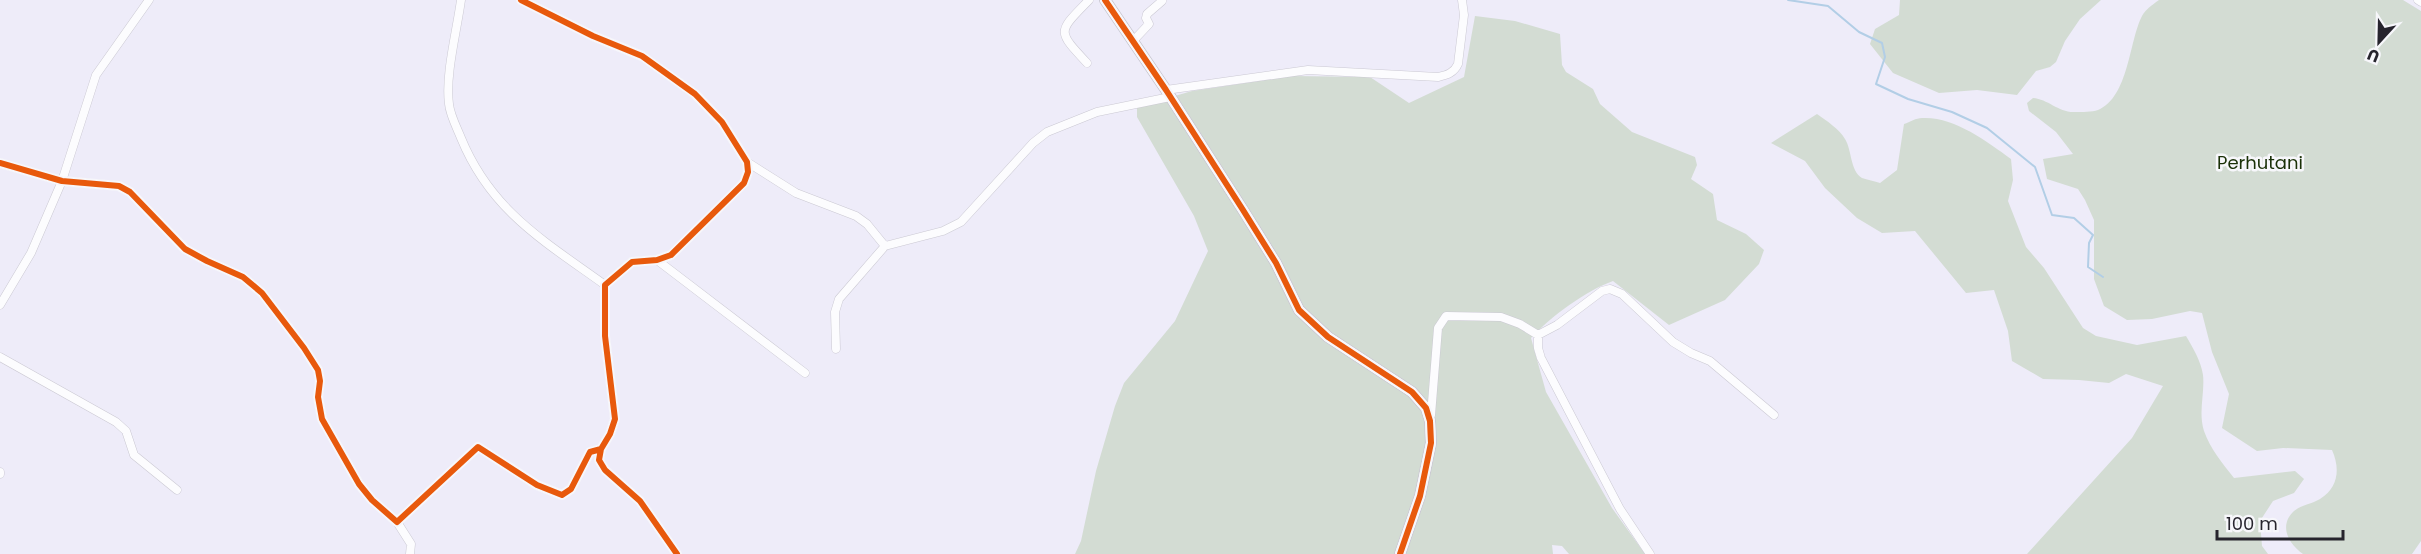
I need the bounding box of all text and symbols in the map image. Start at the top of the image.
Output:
north arrow [2349,12,2409,72]
text: U [2364,43,2383,68]
park label: Perhutani [2217,150,2303,175]
scale bar [2217,503,2343,541]
text: 100 m [2226,511,2278,536]

